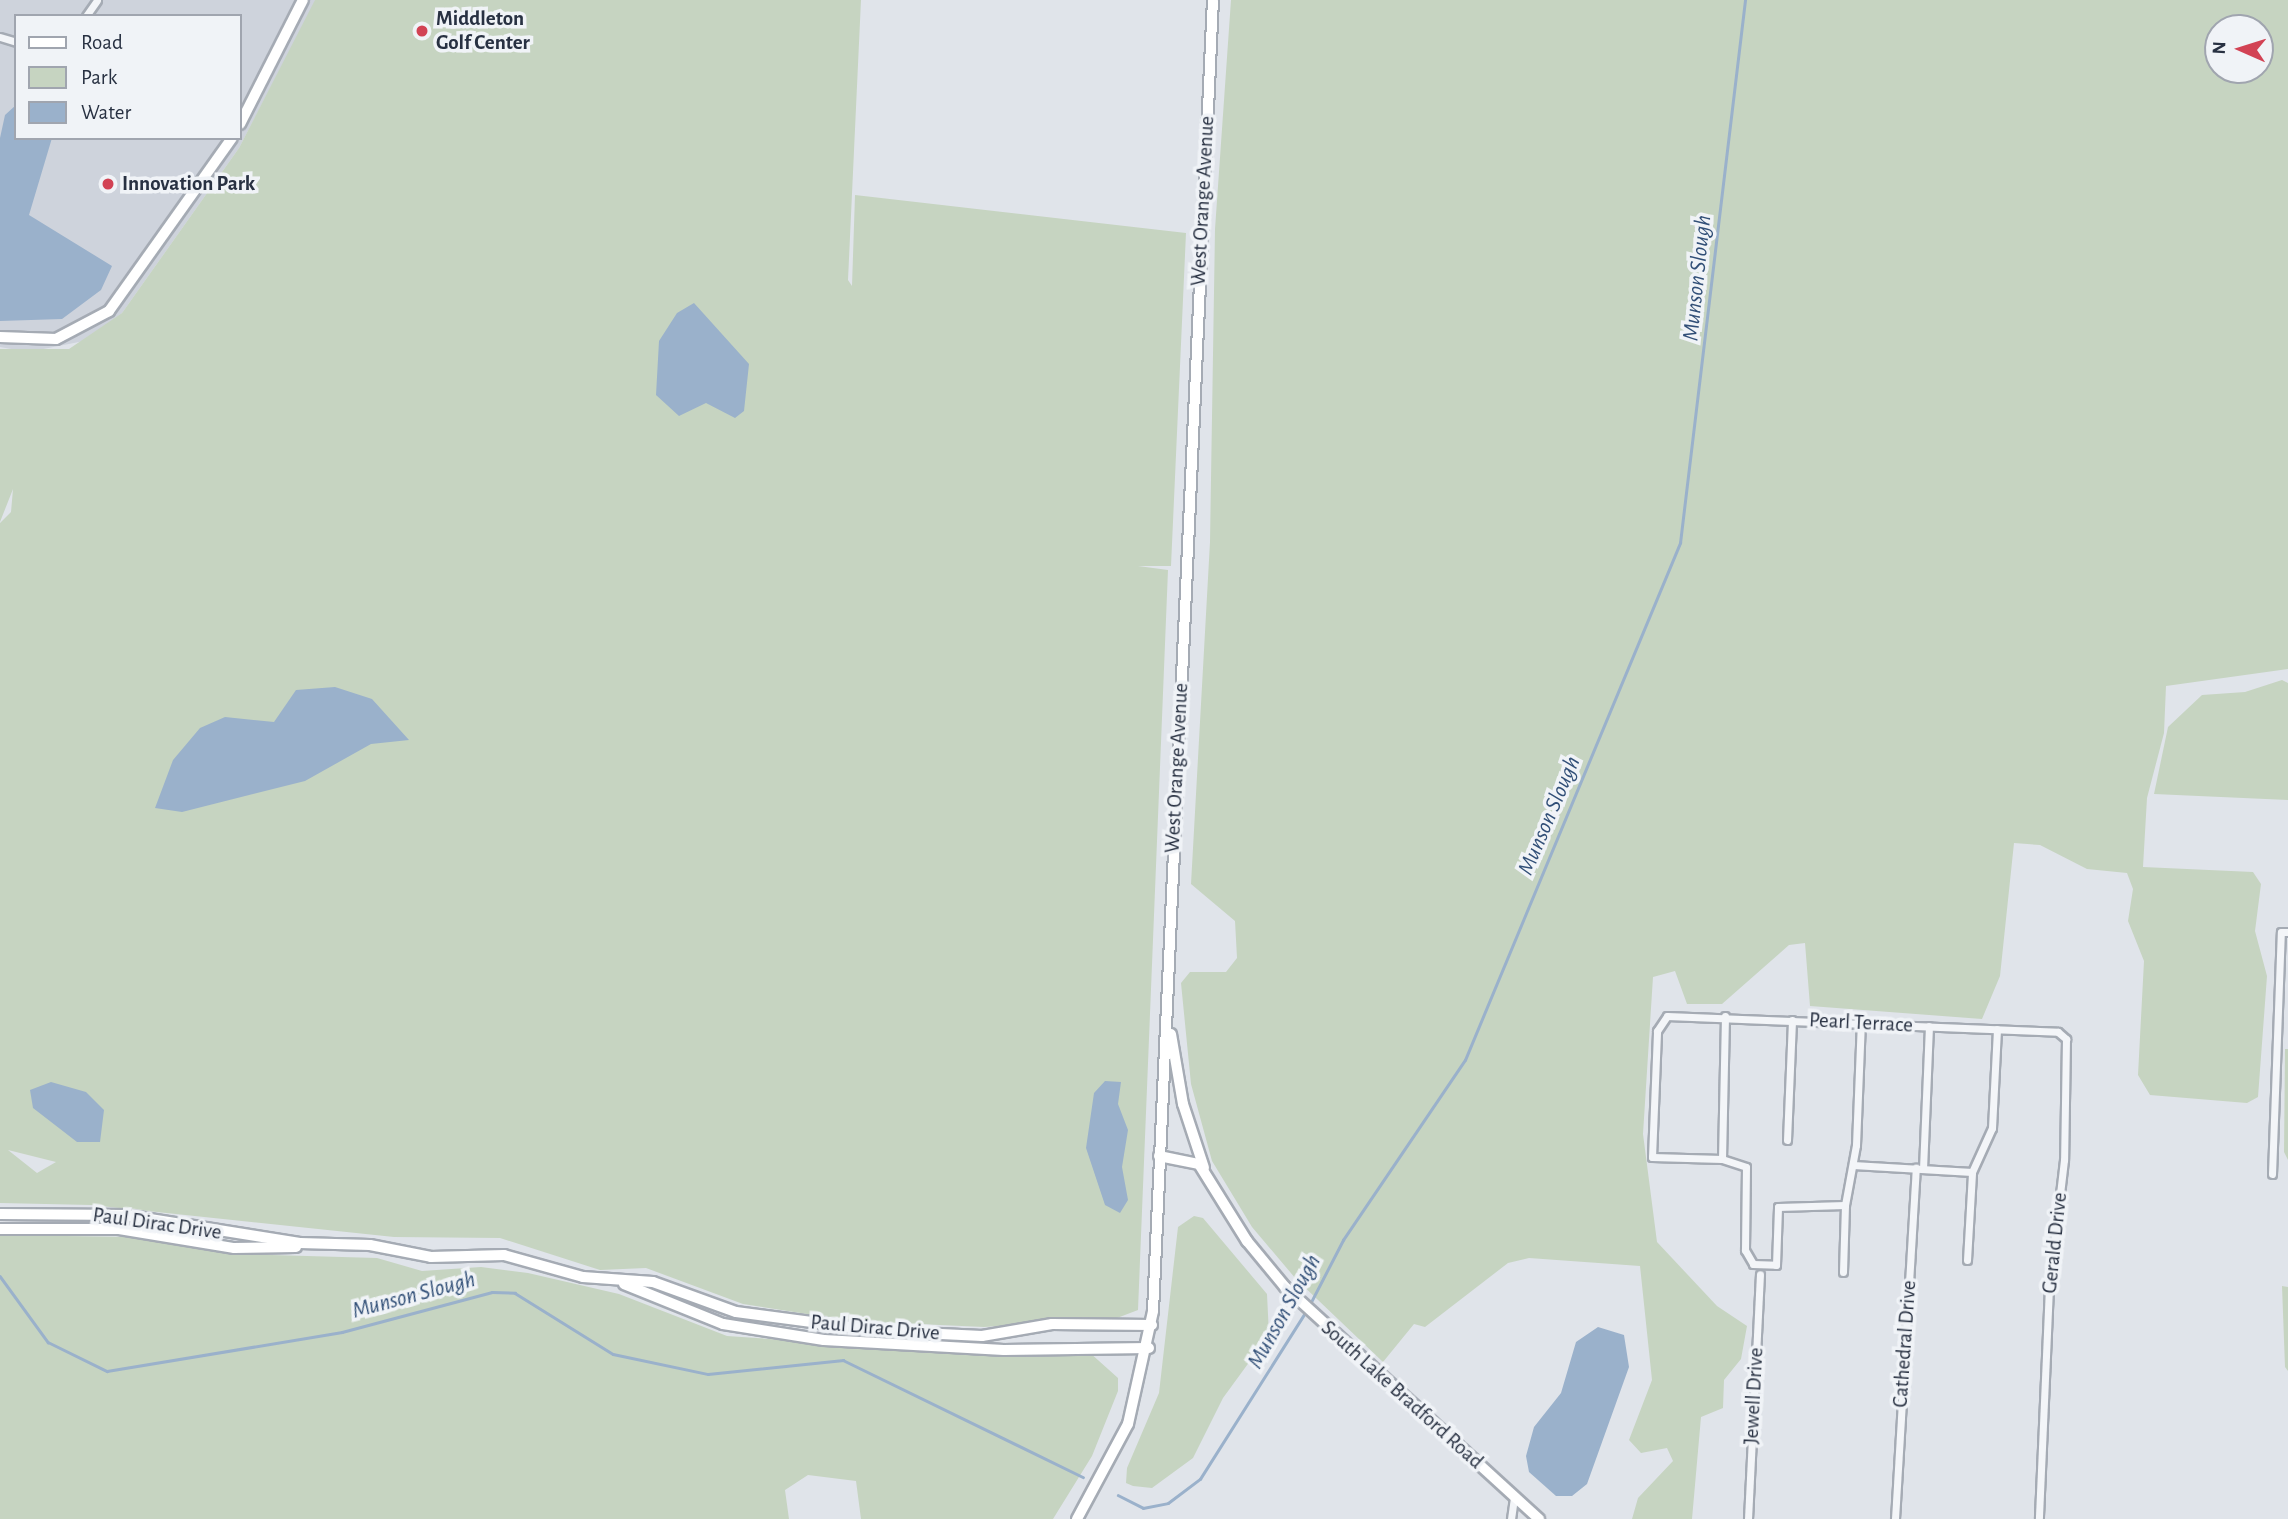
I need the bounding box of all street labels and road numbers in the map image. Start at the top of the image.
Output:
street label: West Orange Avenue [1186,115,1220,287]
street label: West Orange Avenue [1160,682,1194,854]
street label: Pearl Terrace [1808,1008,1914,1038]
street label: Gerald Drive [2037,1191,2073,1295]
street label: Paul Dirac Drive [91,1203,223,1245]
street label: Cathedral Drive [1888,1280,1922,1408]
street label: Paul Dirac Drive [809,1310,941,1346]
street label: South Lake Bradford Road [1316,1316,1488,1474]
street label: Jewell Drive [1739,1347,1769,1445]

